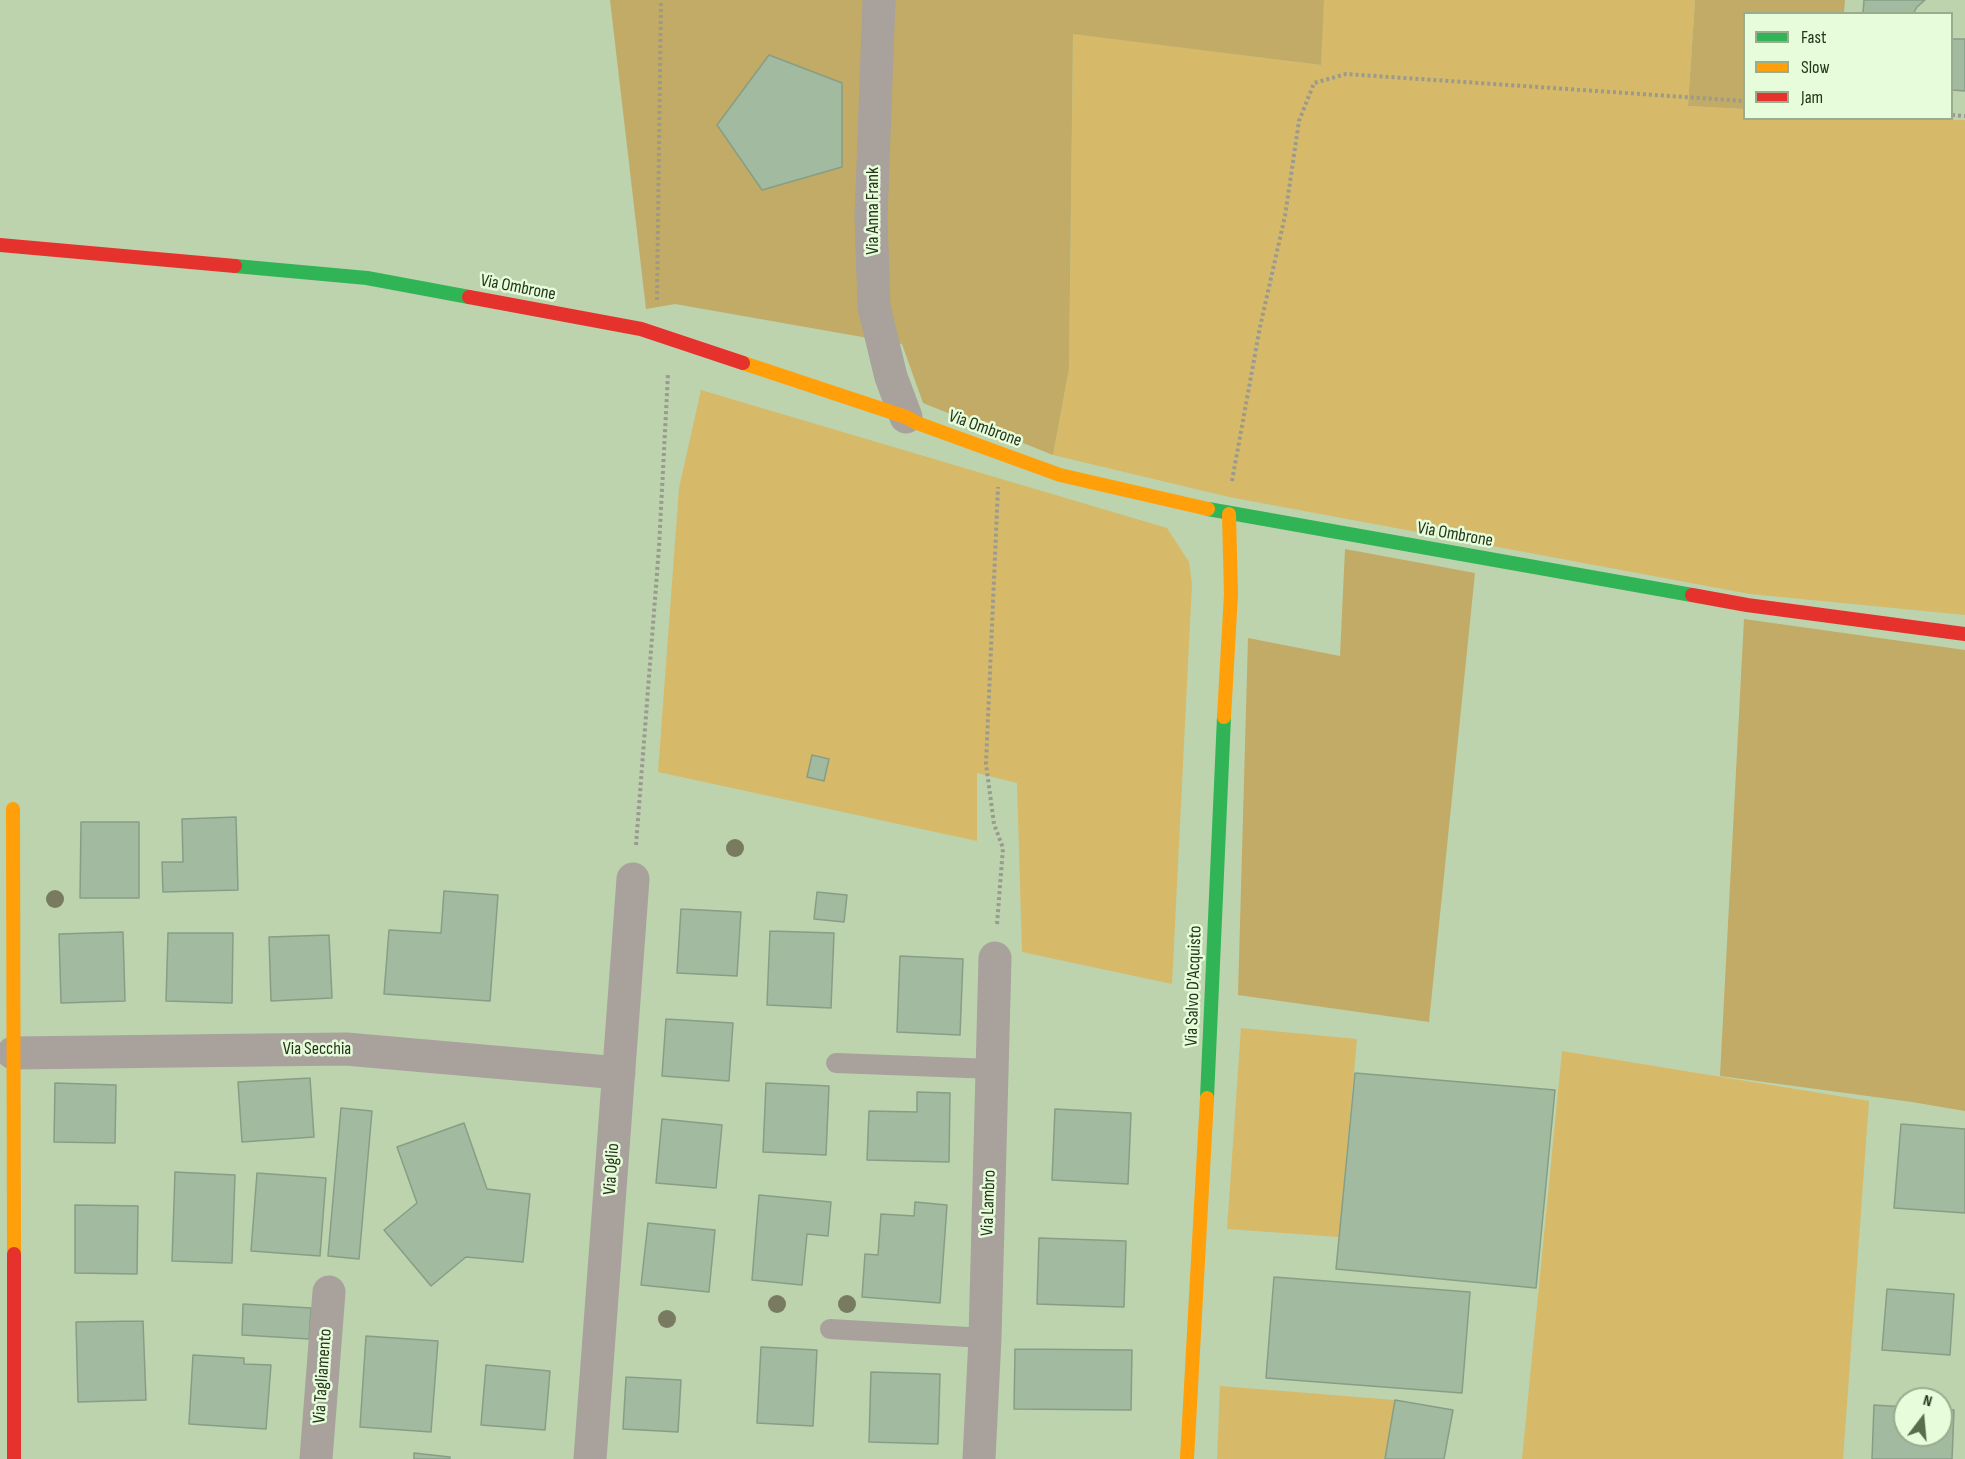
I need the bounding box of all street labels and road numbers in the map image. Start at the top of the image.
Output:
street label: Via Anna Frank [862,167,884,255]
street label: Via Ombrone [478,270,558,306]
street label: Via Ombrone [945,406,1025,452]
street label: Via Ombrone [1415,518,1495,552]
street label: Via Salvo D'Acquisto [1181,925,1207,1047]
street label: Via Secchia [283,1038,351,1060]
street label: Via Oglio [599,1142,625,1196]
street label: Via Lambro [977,1170,1001,1236]
street label: Via Tagliamento [309,1328,337,1424]

